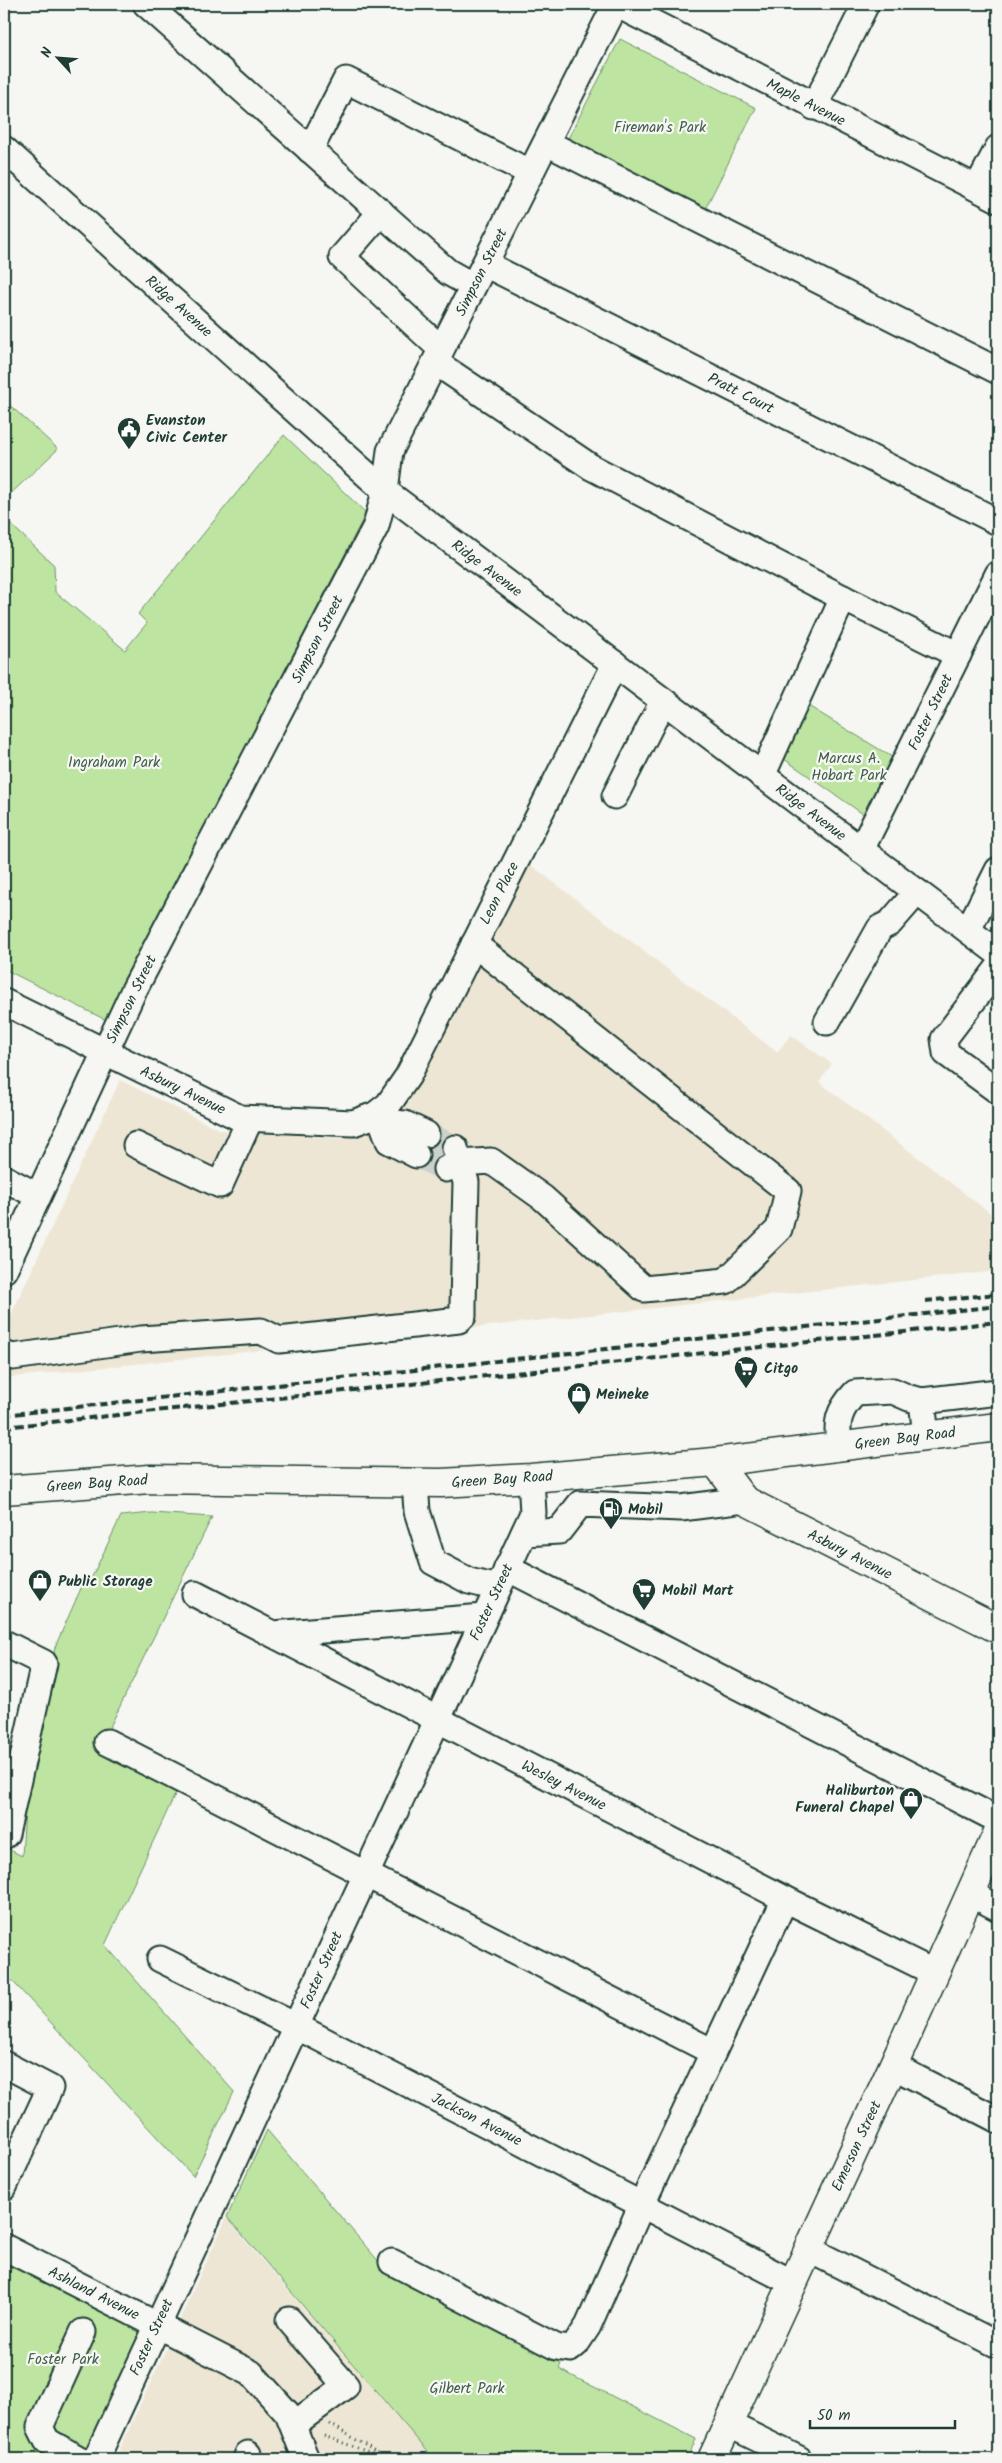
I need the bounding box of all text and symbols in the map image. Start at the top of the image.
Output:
north arrow [32,32,82,82]
text: N [35,44,59,62]
street label: Maple Avenue [761,73,850,133]
park label: Fireman's Park [614,116,707,140]
street label: Simpson Street [449,224,514,321]
street label: Ridge Avenue [139,270,218,344]
street label: Pratt Court [703,367,778,421]
place label: Evanston Civic Center [146,409,227,450]
public building icon: Evanston Civic Center [116,416,142,450]
street label: Ridge Avenue [446,534,527,604]
street label: Simpson Street [285,591,350,688]
street label: Foster Street [902,670,960,755]
park label: Marcus A. Hobart Park [811,747,888,788]
park label: Ingraham Park [68,751,161,775]
street label: Ridge Avenue [770,778,851,848]
street label: Leon Place [474,857,526,929]
street label: Simpson Street [100,951,164,1048]
street label: Asbury Avenue [136,1060,230,1122]
supermarket icon: Citgo [733,1355,759,1389]
place label: Citgo [764,1357,798,1381]
shop icon: Meineke [566,1381,592,1415]
place label: Meineke [596,1383,650,1407]
street label: Green Bay Road [853,1421,957,1457]
street label: Green Bay Road [451,1464,554,1496]
street label: Green Bay Road [46,1468,149,1500]
fuel station icon: Mobil [598,1496,624,1530]
place label: Mobil [628,1498,663,1522]
street label: Asbury Avenue [803,1523,897,1587]
street label: Foster Street [464,1560,520,1645]
shop icon: Public Storage [27,1568,53,1602]
place label: Public Storage [58,1570,153,1594]
supermarket icon: Mobil Mart [631,1577,657,1611]
place label: Mobil Mart [662,1579,734,1603]
street label: Wesley Avenue [517,1754,610,1818]
place label: Haliburton Funeral Chapel [795,1779,894,1820]
shop icon: Haliburton Funeral Chapel [898,1786,924,1820]
street label: Foster Street [294,1928,350,2013]
street label: Jackson Avenue [427,2087,526,2153]
street label: Emerson Street [825,2097,889,2196]
street label: Ashland Avenue [44,2261,144,2327]
street label: Foster Street [124,2295,180,2380]
park label: Foster Park [27,2348,100,2372]
park label: Gilbert Park [429,2377,505,2401]
scale bar [810,2398,954,2430]
text: 50 m [817,2404,851,2428]

